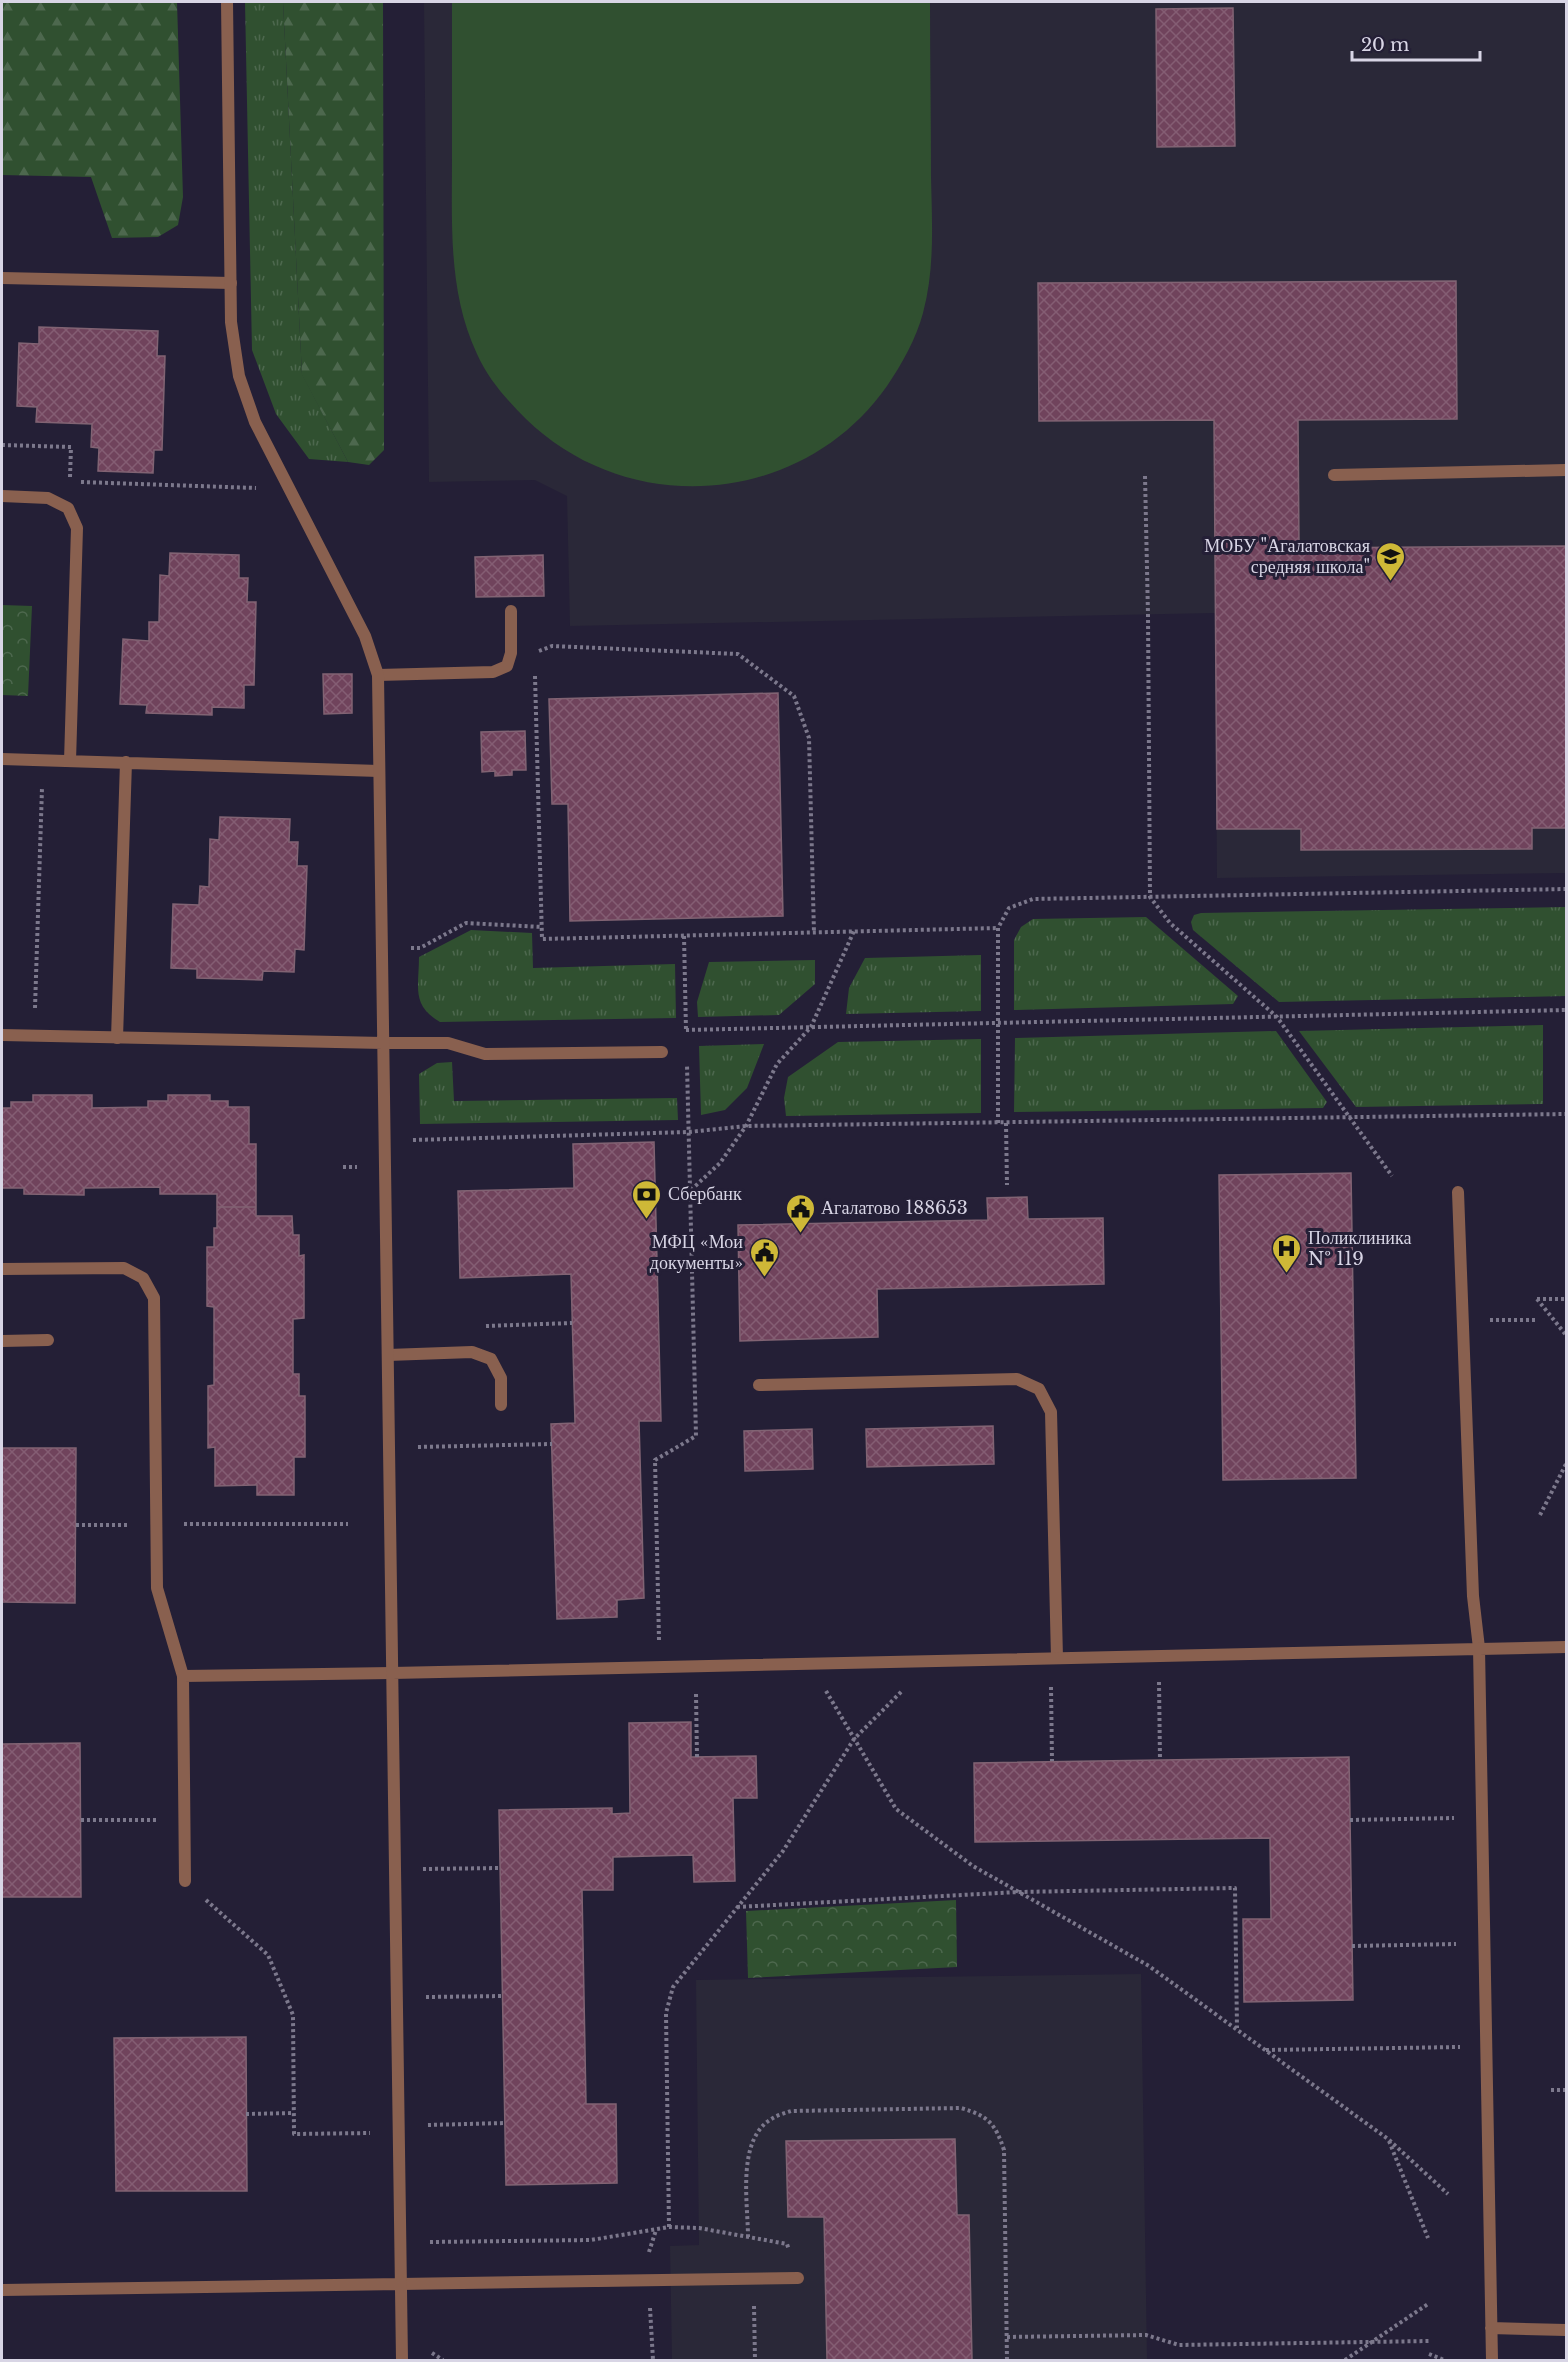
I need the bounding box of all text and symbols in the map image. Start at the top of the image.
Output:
scale bar [1352,24,1480,62]
text: 20 m [1361,34,1409,56]
place label: МОБУ "Агалатовская средняя школа" [1204,535,1370,578]
school or university icon: МОБУ "Агалатовская средняя школа" [1375,540,1407,582]
bank icon: Сбербанк [631,1178,663,1220]
place label: Сбербанк [668,1183,742,1205]
public building icon: Агалатово 188653 [784,1192,816,1234]
place label: Агалатово 188653 [821,1197,968,1219]
place label: Поликлиника № 119 [1308,1227,1411,1270]
place label: МФЦ «Мои документы» [650,1231,743,1274]
hospital icon: Поликлиника № 119 [1271,1232,1303,1274]
public building icon: МФЦ «Мои документы» [748,1236,780,1278]

